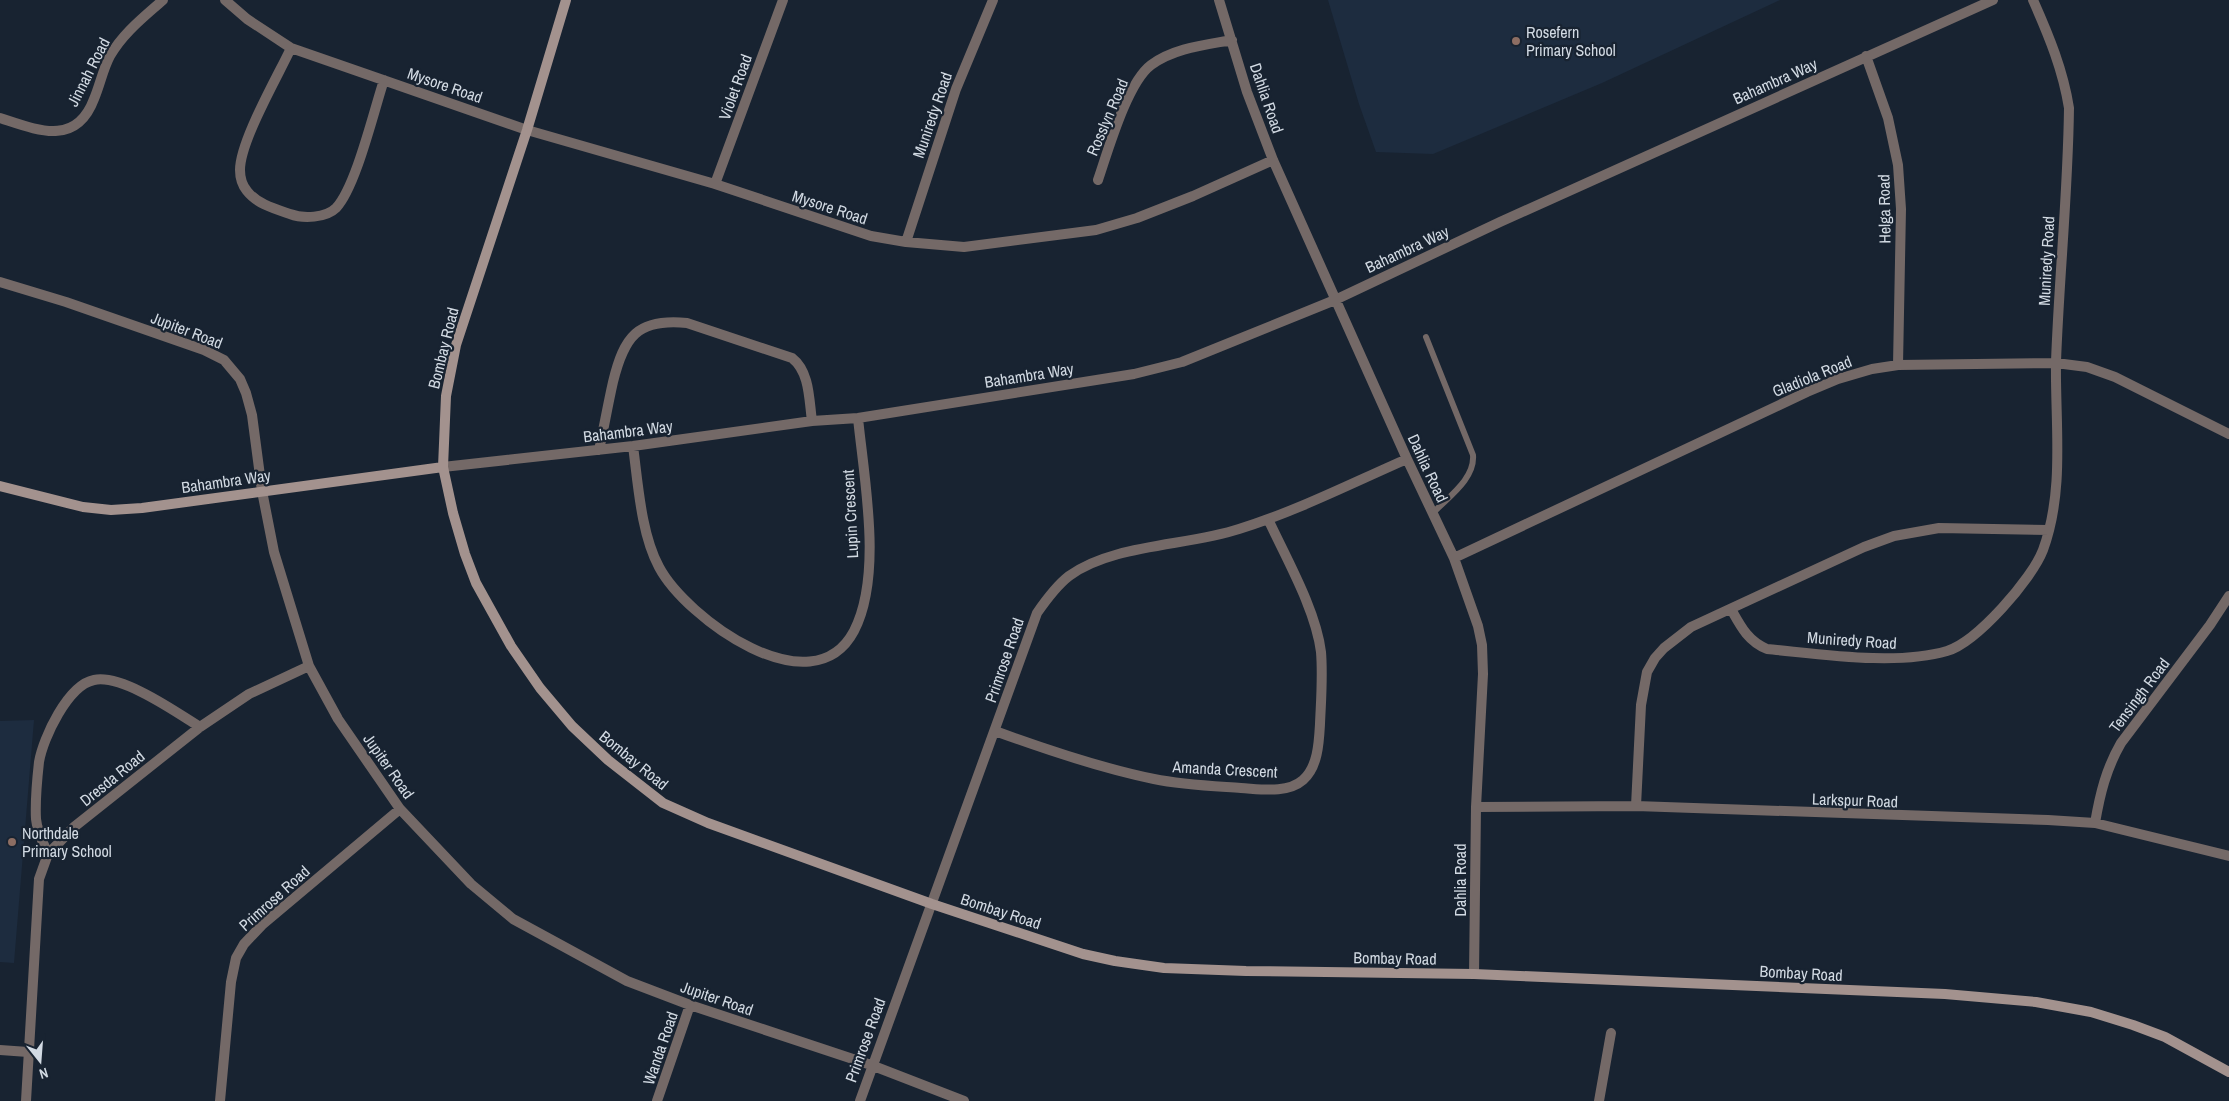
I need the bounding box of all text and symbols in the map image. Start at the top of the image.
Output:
place label: Rosefern Primary School [1526,21,1616,61]
street label: Jinnah Road [61,34,115,110]
marker: Rosefern Primary School [1510,35,1522,47]
street label: Violet Road [713,51,757,123]
street label: Bahambra Way [1729,52,1821,109]
street label: Dahlia Road [1245,60,1289,136]
street label: Mysore Road [405,62,485,108]
street label: Muniredy Road [907,69,957,161]
street label: Rosslyn Road [1081,75,1133,159]
street label: Helga Road [1872,174,1896,244]
street label: Mysore Road [789,184,871,230]
street label: Muniredy Road [2033,216,2059,306]
street label: Bahambra Way [1362,220,1453,278]
street label: Bombay Road [422,305,464,391]
street label: Jupiter Road [148,306,226,354]
street label: Gladiola Road [1769,350,1855,402]
street label: Bahambra Way [983,357,1076,393]
street label: Bahambra Way [582,415,674,447]
street label: Dahlia Road [1403,430,1453,506]
street label: Bahambra Way [180,464,272,498]
street label: Lupin Crescent [837,469,863,559]
street label: Primrose Road [979,615,1029,705]
street label: Muniredy Road [1806,626,1898,654]
street label: Tensingh Road [2104,653,2174,737]
street label: Bombay Road [595,725,673,795]
street label: Jupiter Road [358,729,420,803]
street label: Dresda Road [75,745,149,811]
street label: Amanda Crescent [1171,755,1278,783]
street label: Larkspur Road [1812,788,1898,812]
place label: Northdale Primary School [22,822,112,862]
marker: Northdale Primary School [6,836,18,848]
street label: Dahlia Road [1449,844,1471,916]
street label: Primrose Road [234,860,314,936]
street label: Bombay Road [958,888,1044,934]
street label: Bombay Road [1353,946,1437,970]
street label: Bombay Road [1759,960,1843,986]
street label: Jupiter Road [678,975,756,1021]
street label: Primrose Road [840,995,890,1085]
street label: Wanda Road [637,1008,683,1088]
north arrow [15,1036,65,1086]
text: N [37,1064,50,1083]

